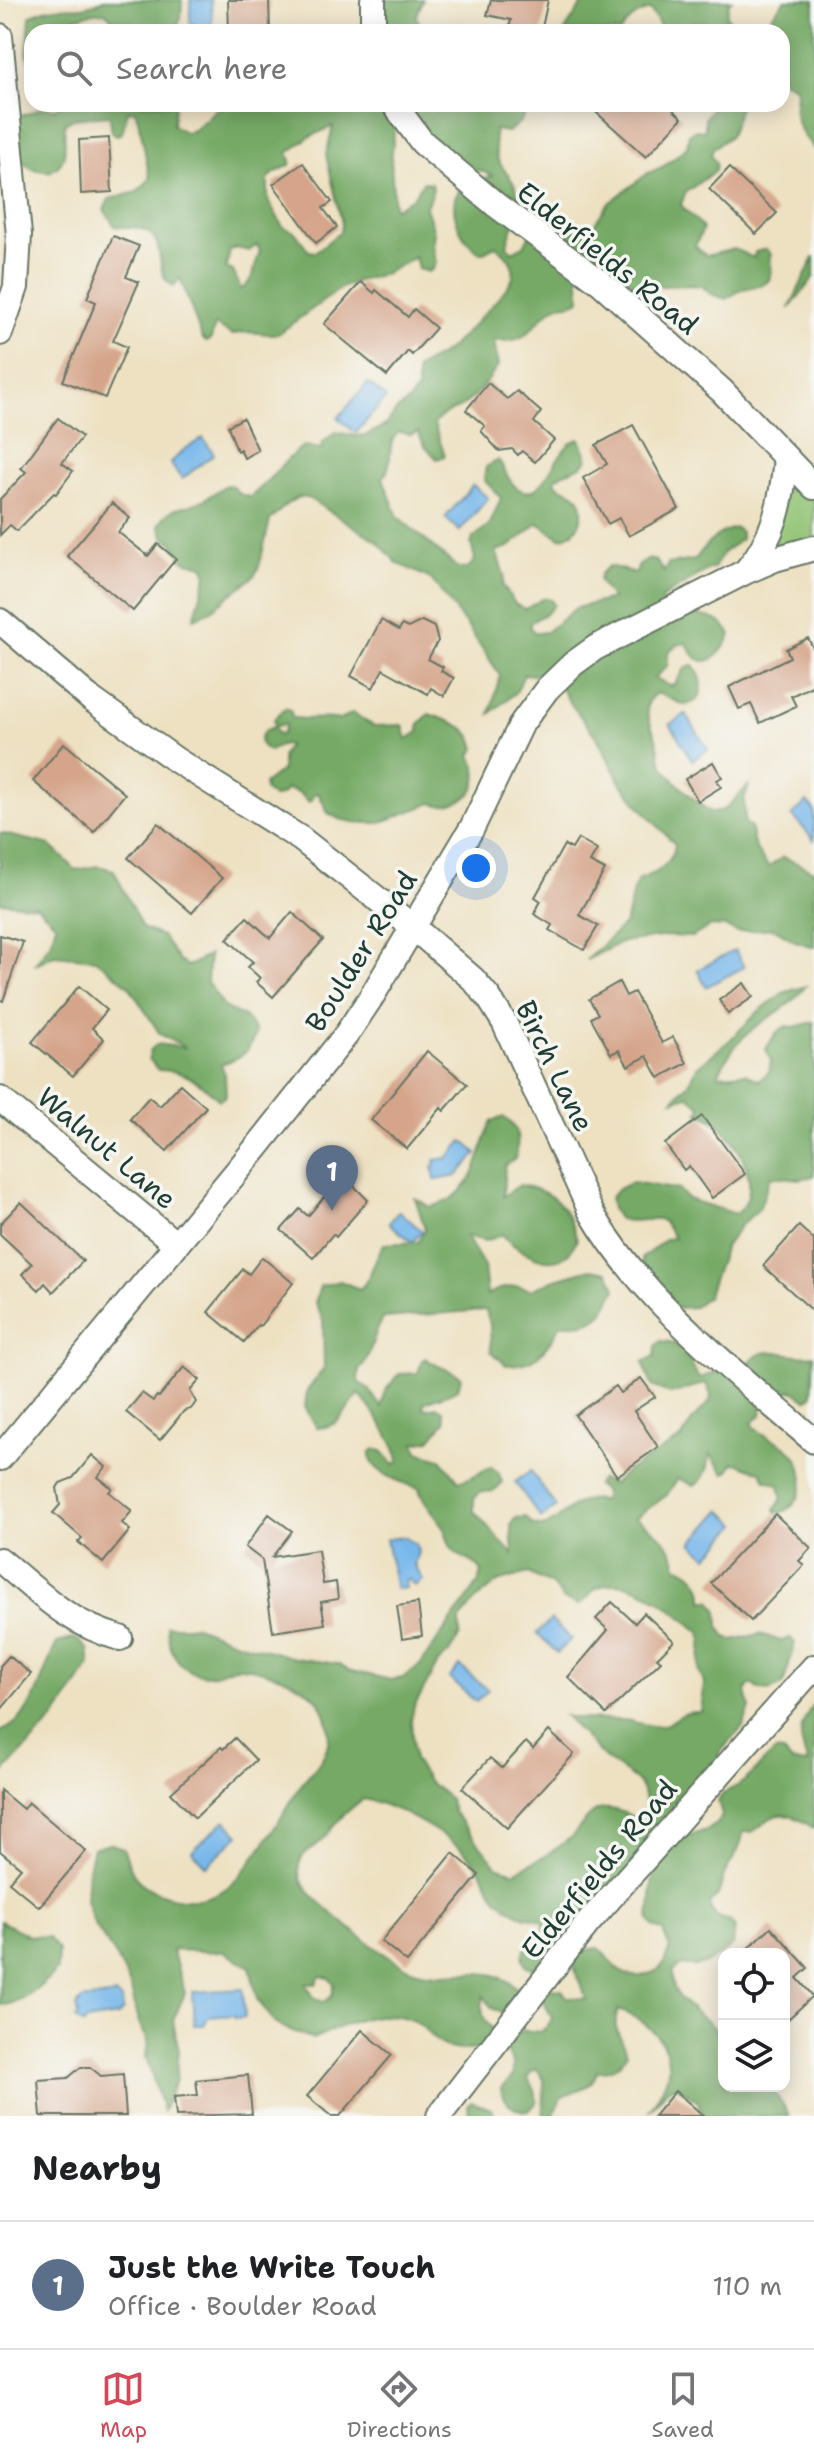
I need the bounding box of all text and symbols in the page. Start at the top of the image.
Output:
search box [24,24,790,112]
icon: search [52,46,96,90]
text: Search here [116,48,287,89]
street label: Elderfields Road [509,173,707,343]
your location [456,848,496,888]
street label: Boulder Road [296,863,426,1039]
street label: Birch Lane [507,994,603,1138]
street label: Walnut Lane [29,1078,185,1218]
pin: 1 [306,1145,358,1211]
street label: Elderfields Road [513,1771,685,1967]
map controls [718,1948,790,2092]
button: locate [718,1948,790,2020]
button: layers [718,2020,790,2092]
text: Nearby [32,2145,162,2191]
text: Just the Write Touch [108,2247,435,2288]
text: 1 [52,2268,64,2303]
text: 110 m [712,2268,782,2303]
text: Office · Boulder Road [108,2288,377,2323]
tab: Map [100,2367,147,2444]
tab: Directions [347,2367,452,2444]
tab: Saved [652,2367,714,2444]

